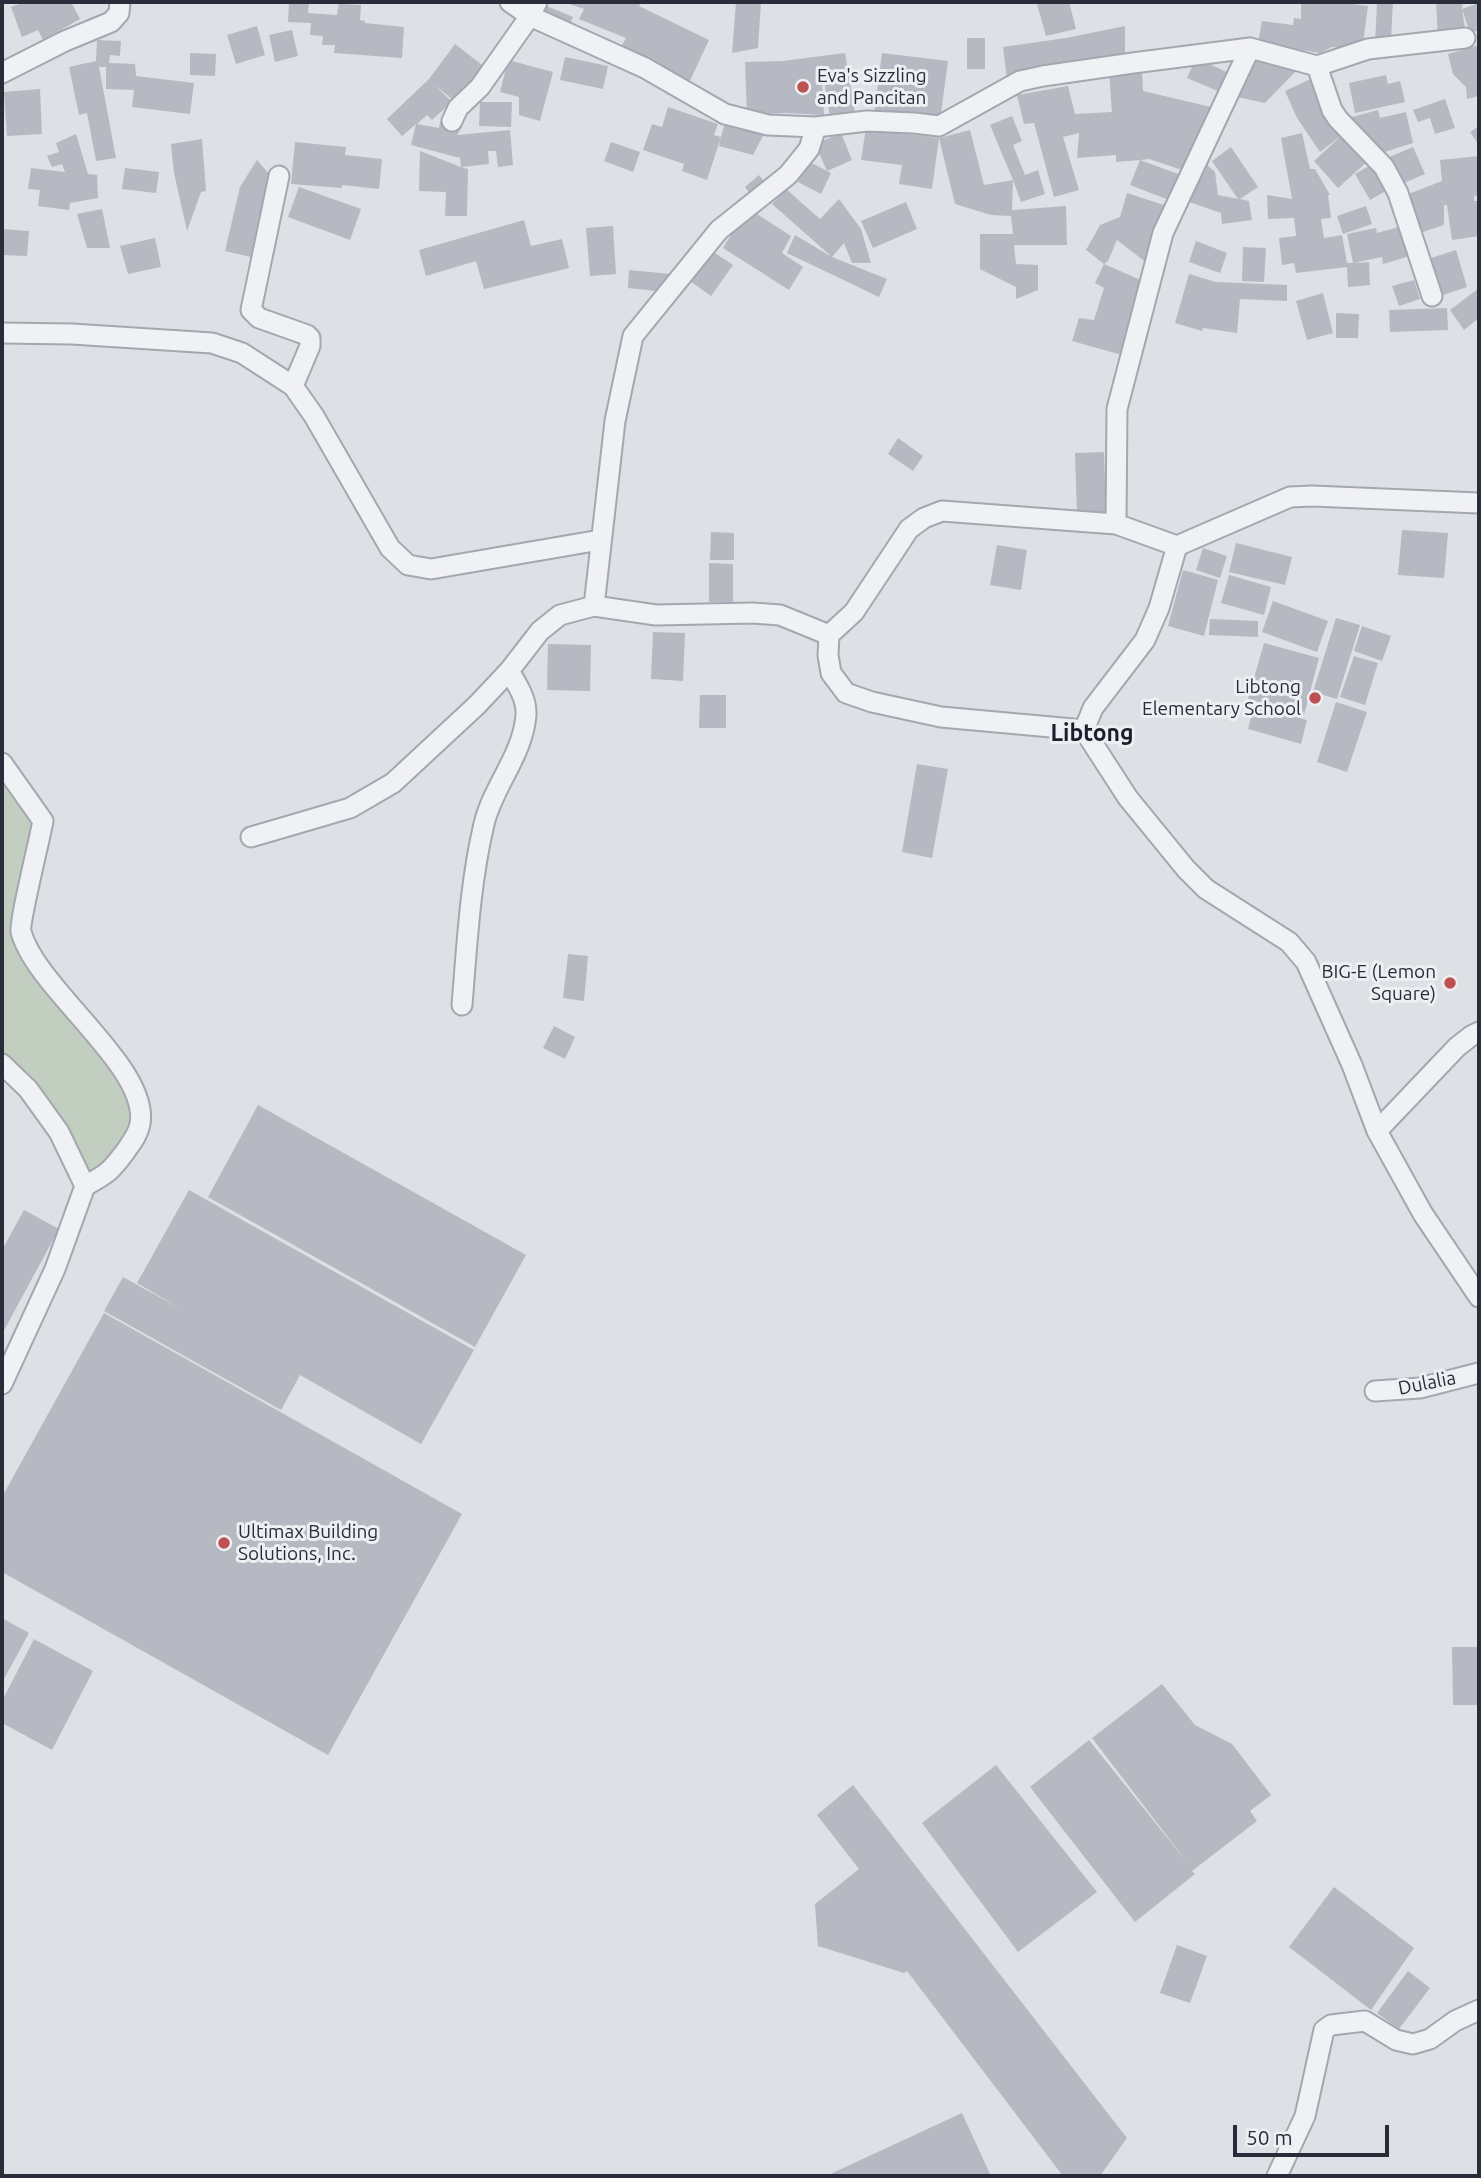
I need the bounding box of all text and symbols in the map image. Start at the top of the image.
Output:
place label: Eva's Sizzling and Pancitan [817,65,927,109]
marker: Eva's Sizzling and Pancitan [795,79,811,95]
place label: Libtong Elementary School [1142,676,1301,720]
marker: Libtong Elementary School [1307,690,1323,706]
district label: Libtong [1050,719,1134,747]
place label: BIG-E (Lemon Square) [1321,961,1436,1005]
marker: BIG-E (Lemon Square) [1442,975,1458,991]
street label: Dulalia [1396,1366,1458,1400]
place label: Ultimax Building Solutions, Inc. [238,1521,378,1565]
marker: Ultimax Building Solutions, Inc. [216,1535,232,1551]
scale bar [1236,2112,1392,2156]
text: 50 m [1246,2125,1293,2149]

